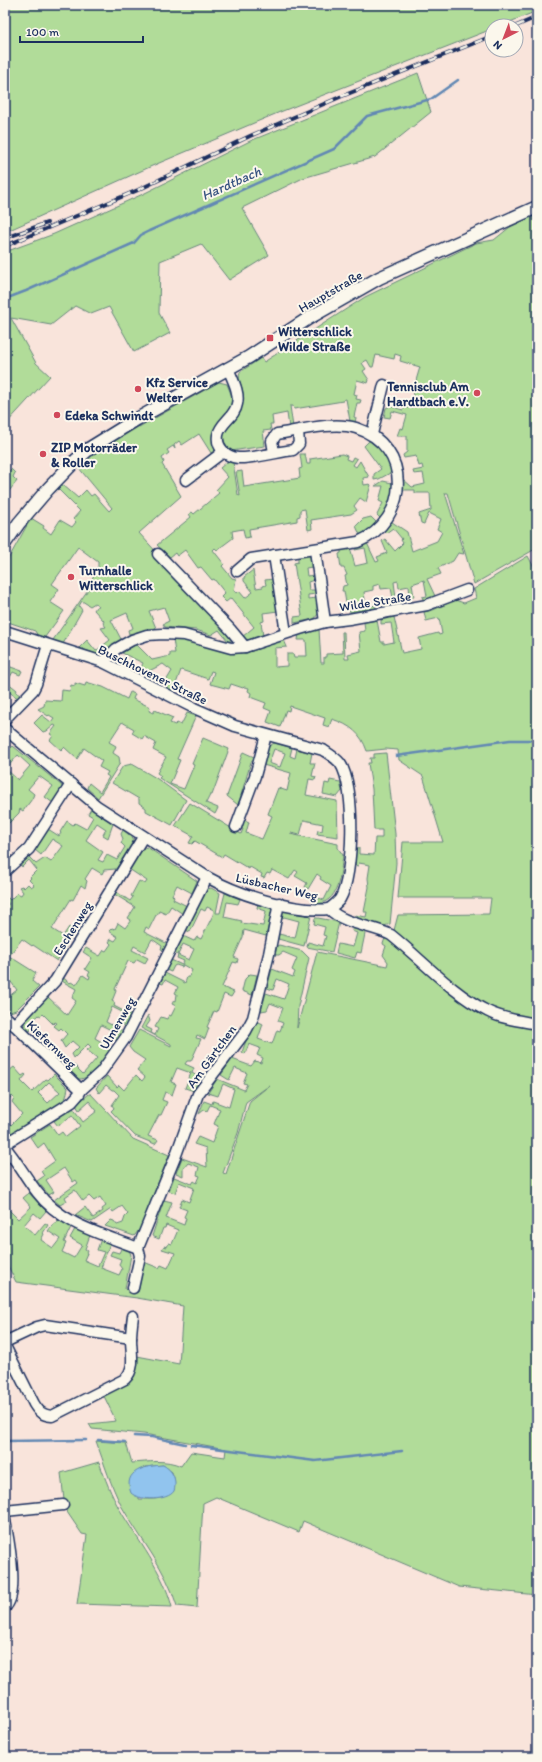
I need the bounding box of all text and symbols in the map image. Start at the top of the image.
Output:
scale bar [20,18,143,44]
north arrow [484,18,524,58]
text: 100 m [26,25,59,39]
text: N [491,38,505,52]
water label: Hardtbach [199,163,264,204]
street label: Hauptstraße [296,267,365,316]
place label: Witterschlick Wilde Straße [278,324,352,354]
marker: Witterschlick Wilde Straße [265,333,275,343]
place label: Kfz Service Welter [146,375,208,405]
place label: Tennisclub Am Hardtbach e.V. [386,379,469,409]
marker: Kfz Service Welter [133,384,143,394]
marker: Tennisclub Am Hardtbach e.V. [472,388,482,398]
place label: Edeka Schwindt [65,408,154,423]
marker: Edeka Schwindt [52,410,62,420]
place label: ZIP Motorräder & Roller [51,440,138,470]
marker: ZIP Motorräder & Roller [38,449,48,459]
place label: Turnhalle Witterschlick [78,563,153,593]
marker: Turnhalle Witterschlick [66,572,76,582]
street label: Wilde Straße [338,588,412,615]
street label: Buschhovener Straße [96,641,210,707]
street label: Lüsbacher Weg [234,870,320,903]
street label: Eschenweg [50,898,95,958]
street label: Ulmenweg [96,994,139,1052]
street label: Kiefernweg [24,1017,80,1072]
street label: Am Gärtchen [184,1021,240,1091]

